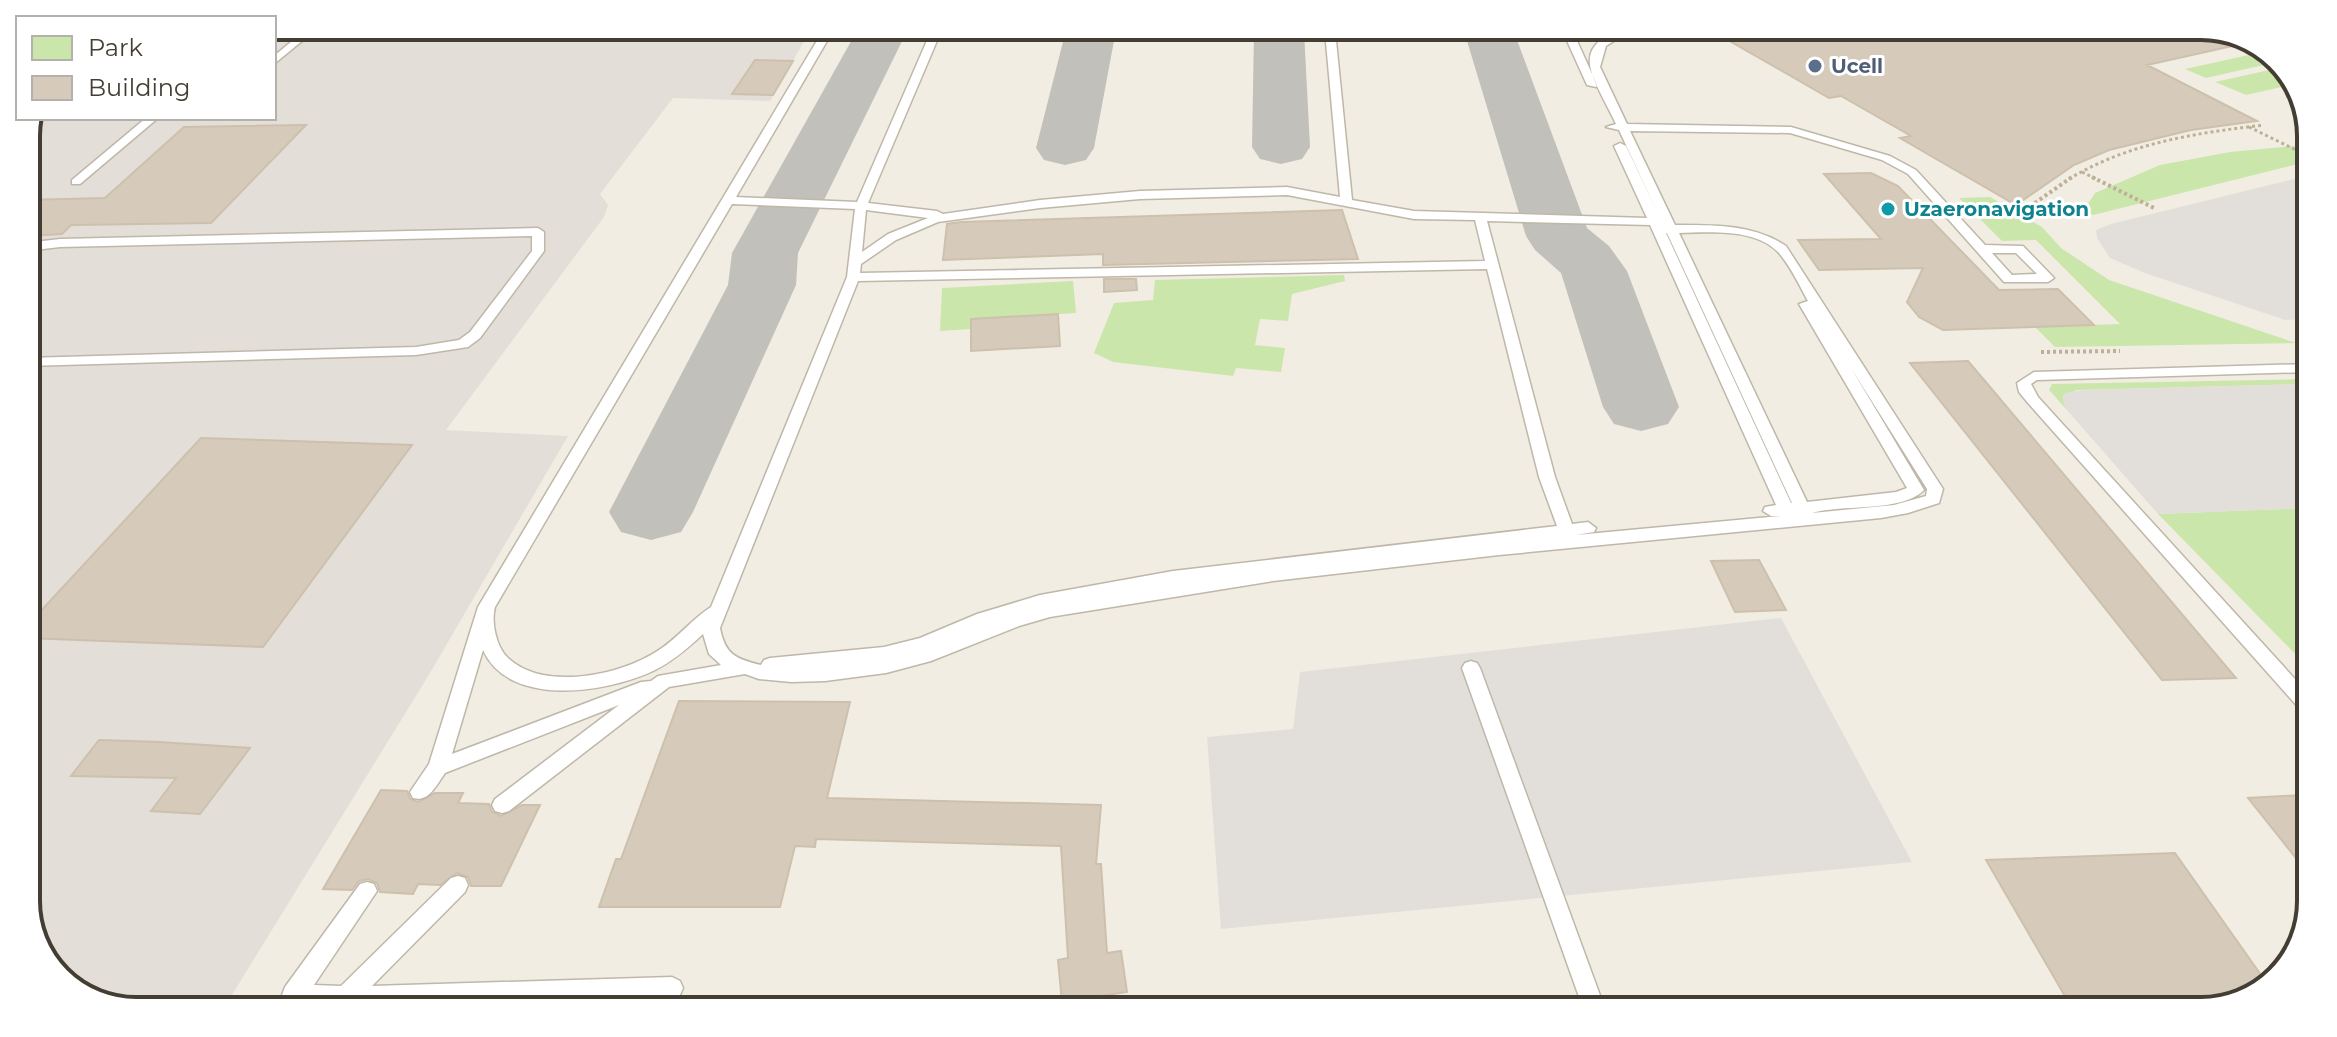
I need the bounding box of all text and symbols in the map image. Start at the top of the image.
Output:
legend [16,16,276,120]
text: Park [88,33,143,62]
place label: Ucell [1831,54,1883,78]
marker: Ucell [1806,57,1824,75]
text: Building [88,73,191,102]
place label: Uzaeronavigation [1904,197,2089,221]
marker: Uzaeronavigation [1879,200,1897,218]

